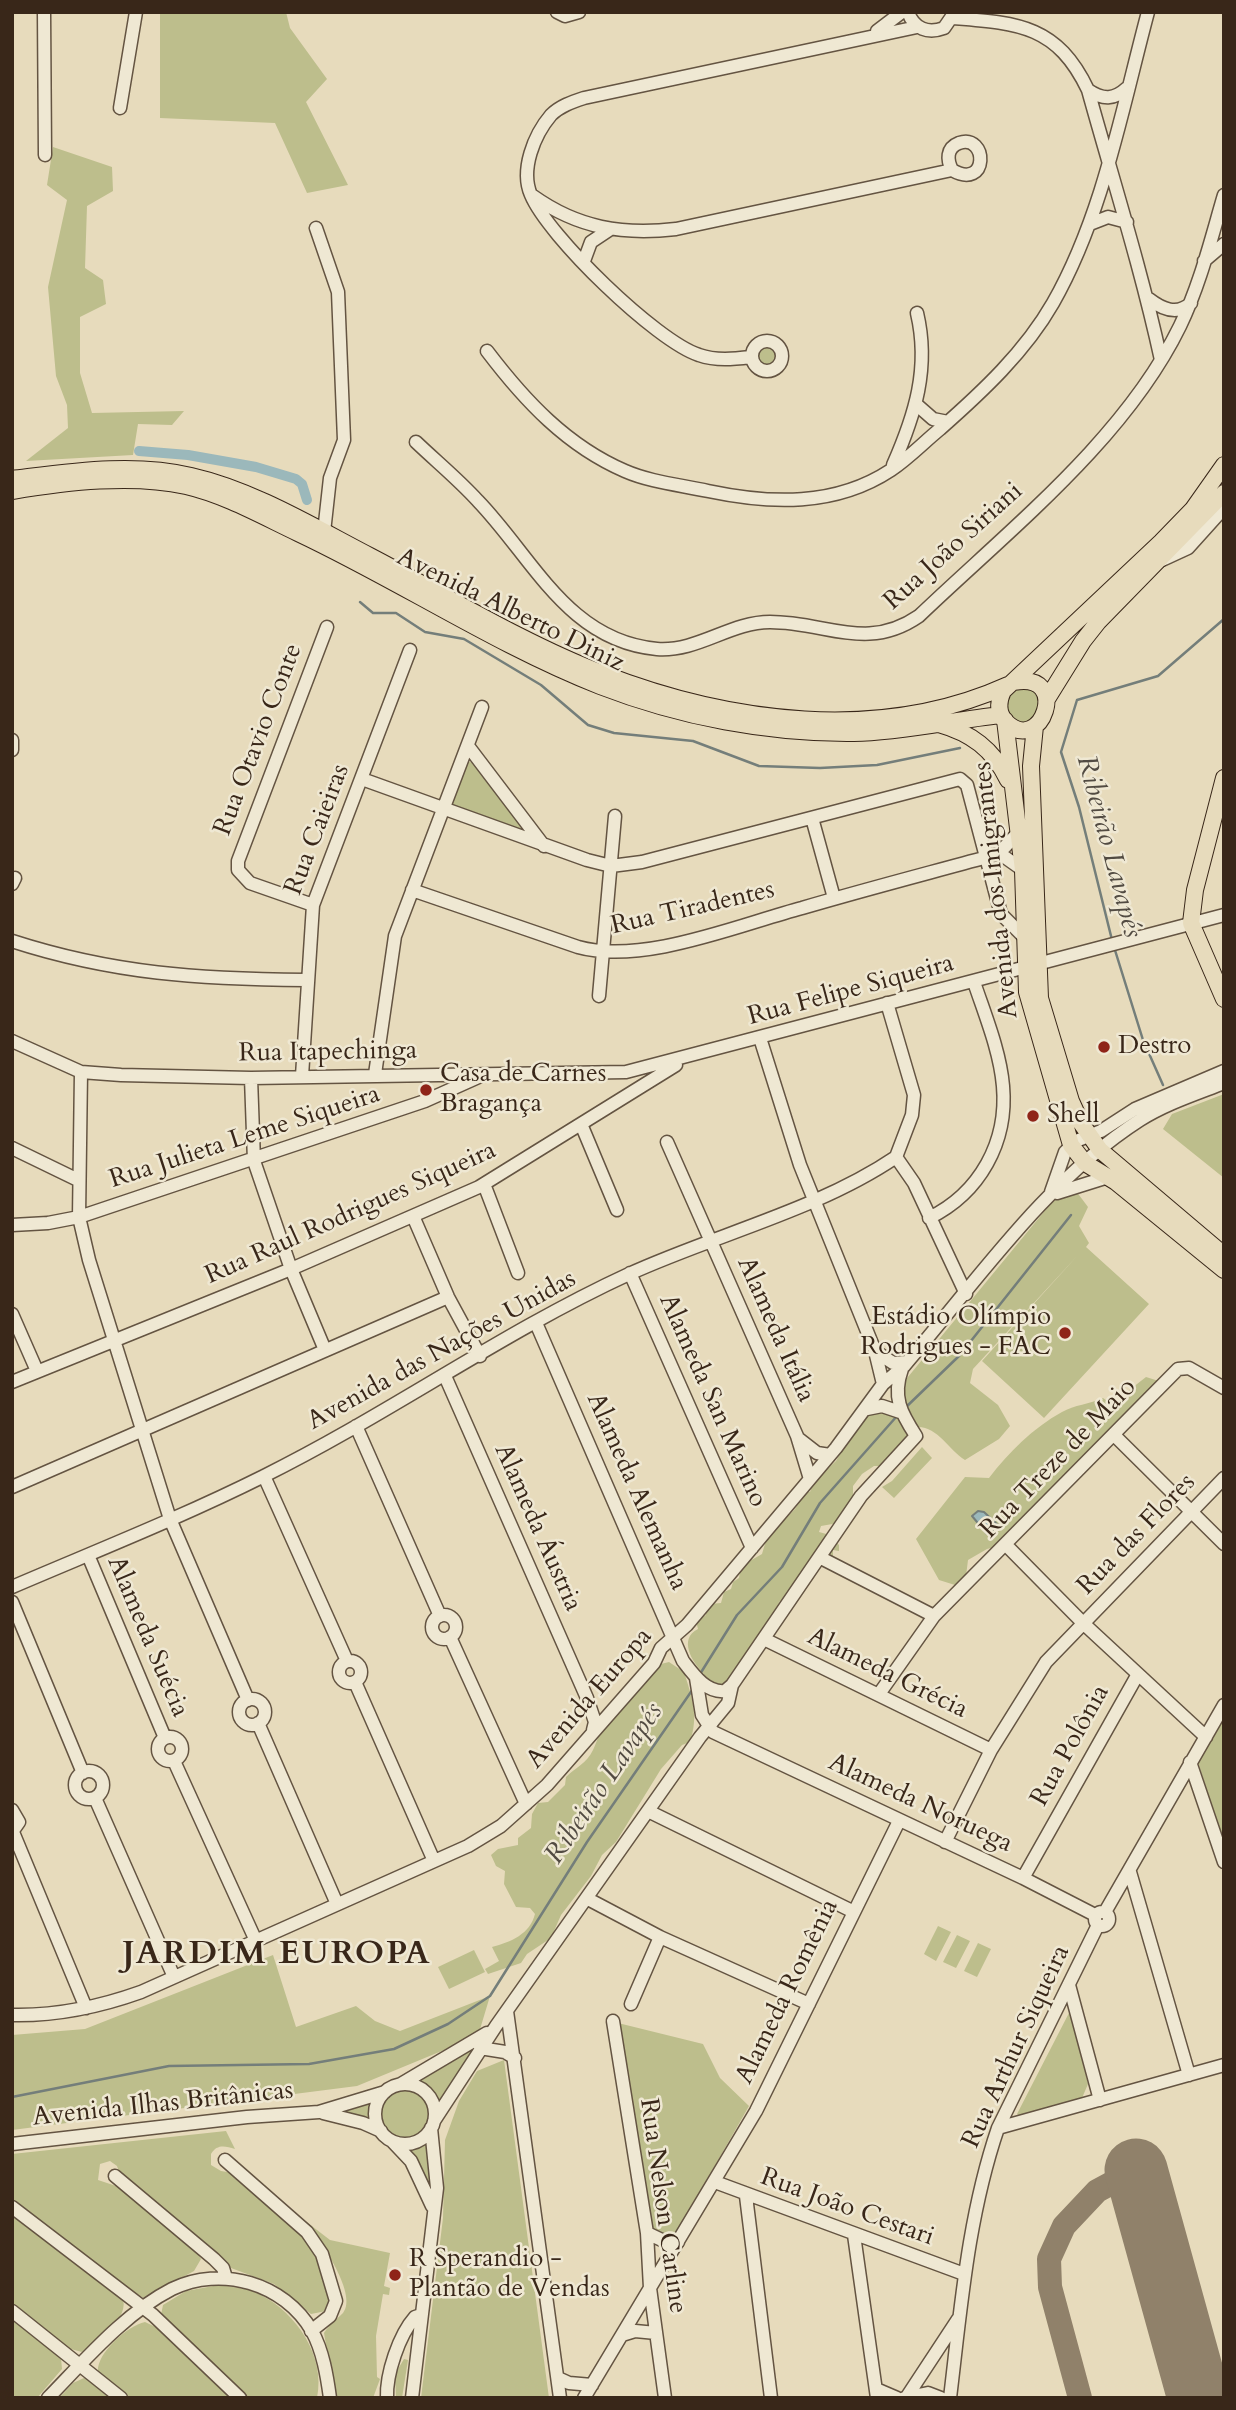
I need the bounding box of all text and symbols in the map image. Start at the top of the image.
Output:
street label: Rua João Siriani [878,476,1030,618]
street label: Avenida Alberto Diniz [391,542,629,680]
street label: Rua Otavio Conte [208,640,310,840]
water label: Ribeirão Lavapés [1068,752,1148,942]
street label: Rua Caieiras [279,760,357,900]
street label: Avenida dos Imigrantes [968,760,1026,1020]
street label: Rua Tiradentes [608,875,778,943]
street label: Rua Felipe Siqueira [745,948,957,1034]
place label: Destro [1118,1031,1191,1063]
street label: Rua Itapechinga [238,1036,418,1070]
marker: Destro [1096,1039,1112,1055]
place label: Casa de Carnes Bragança [440,1059,607,1120]
street label: Rua Julieta Leme Siqueira [106,1080,384,1196]
marker: Casa de Carnes Bragança [418,1082,434,1098]
place label: Shell [1047,1100,1099,1132]
marker: Shell [1025,1108,1041,1124]
street label: Rua Raul Rodrigues Siqueira [201,1136,501,1292]
street label: Alameda Itália [729,1253,821,1407]
street label: Avenida das Nações Unidas [302,1264,582,1438]
street label: Alameda San Marino [651,1290,773,1512]
place label: Estádio Olímpio Rodrigues - FAC [860,1302,1051,1364]
marker: Estádio Olímpio Rodrigues - FAC [1057,1325,1073,1341]
street label: Rua Treze de Maio [974,1372,1144,1546]
street label: Alameda Alemanha [579,1389,693,1595]
street label: Alameda Áustria [486,1439,588,1617]
street label: Rua das Flores [1071,1468,1203,1602]
street label: Alameda Suécia [99,1552,195,1722]
street label: Avenida Europa [520,1622,660,1776]
street label: Alameda Grécia [802,1622,972,1726]
street label: Rua Polônia [1025,1680,1117,1812]
water label: Ribeirão Lavapés [539,1697,671,1871]
street label: Alameda Noruega [823,1748,1017,1860]
street label: Alameda Romênia [730,1895,846,2089]
district label: JARDIM EUROPA [124,1935,430,1975]
street label: Rua Arthur Siqueira [956,1941,1078,2153]
street label: Avenida Ilhas Britânicas [31,2076,295,2134]
street label: Rua Nelson Carline [631,2097,693,2315]
street label: Rua João Cestari [756,2162,938,2254]
place label: R Sperandio - Plantão de Vendas [409,2244,610,2306]
marker: R Sperandio - Plantão de Vendas [387,2267,403,2283]

